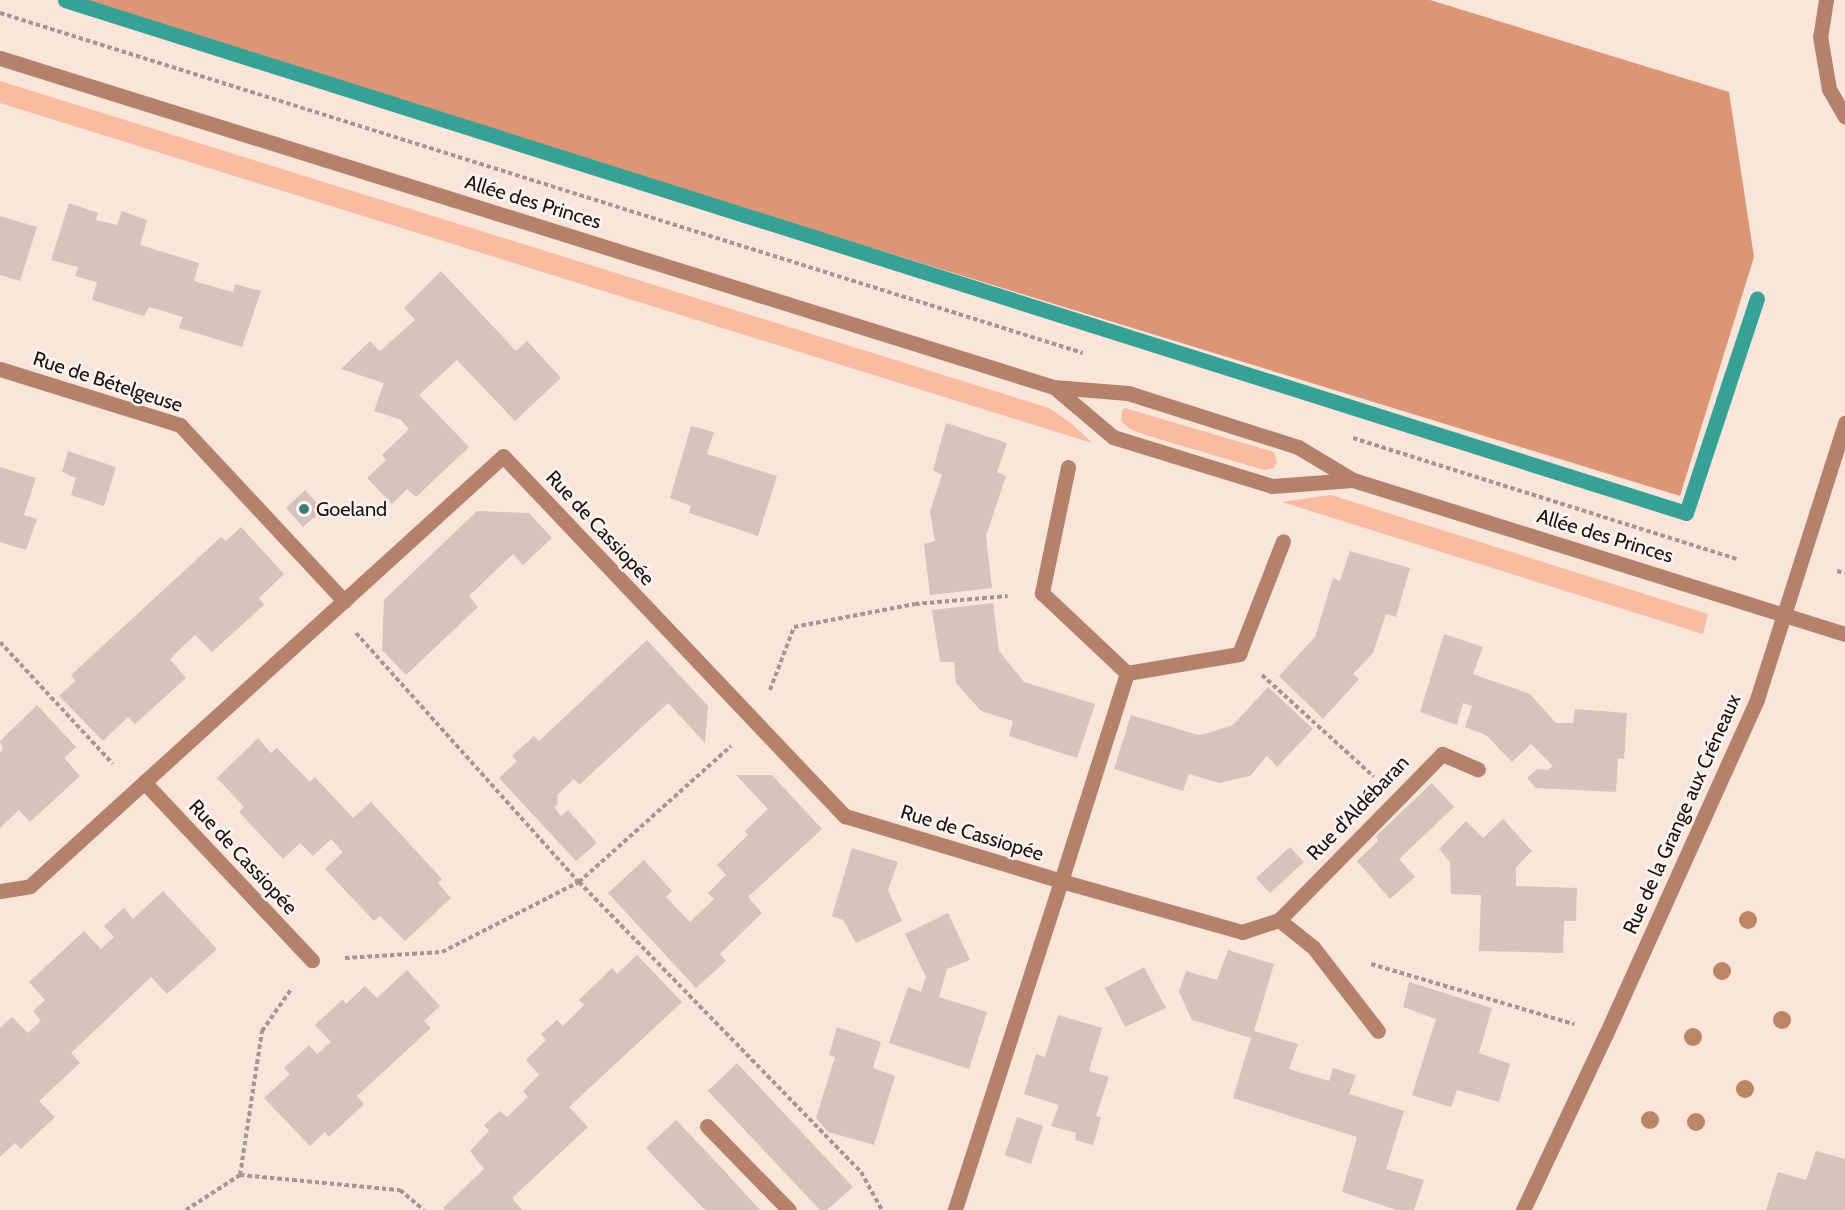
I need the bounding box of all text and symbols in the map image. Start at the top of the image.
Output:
street label: Allée des Princes [462,170,604,234]
street label: Rue de Bételgeuse [30,347,186,417]
street label: Rue de Cassiopée [541,466,659,590]
place label: Goeland [316,497,387,521]
marker: Goeland [297,502,311,516]
street label: Allée des Princes [1534,504,1676,568]
street label: Rue de la Grange aux Créneaux [1618,690,1746,938]
street label: Rue d'Aldébaran [1302,751,1414,865]
street label: Rue de Cassiopée [184,795,302,919]
street label: Rue de Cassiopée [898,800,1046,866]

